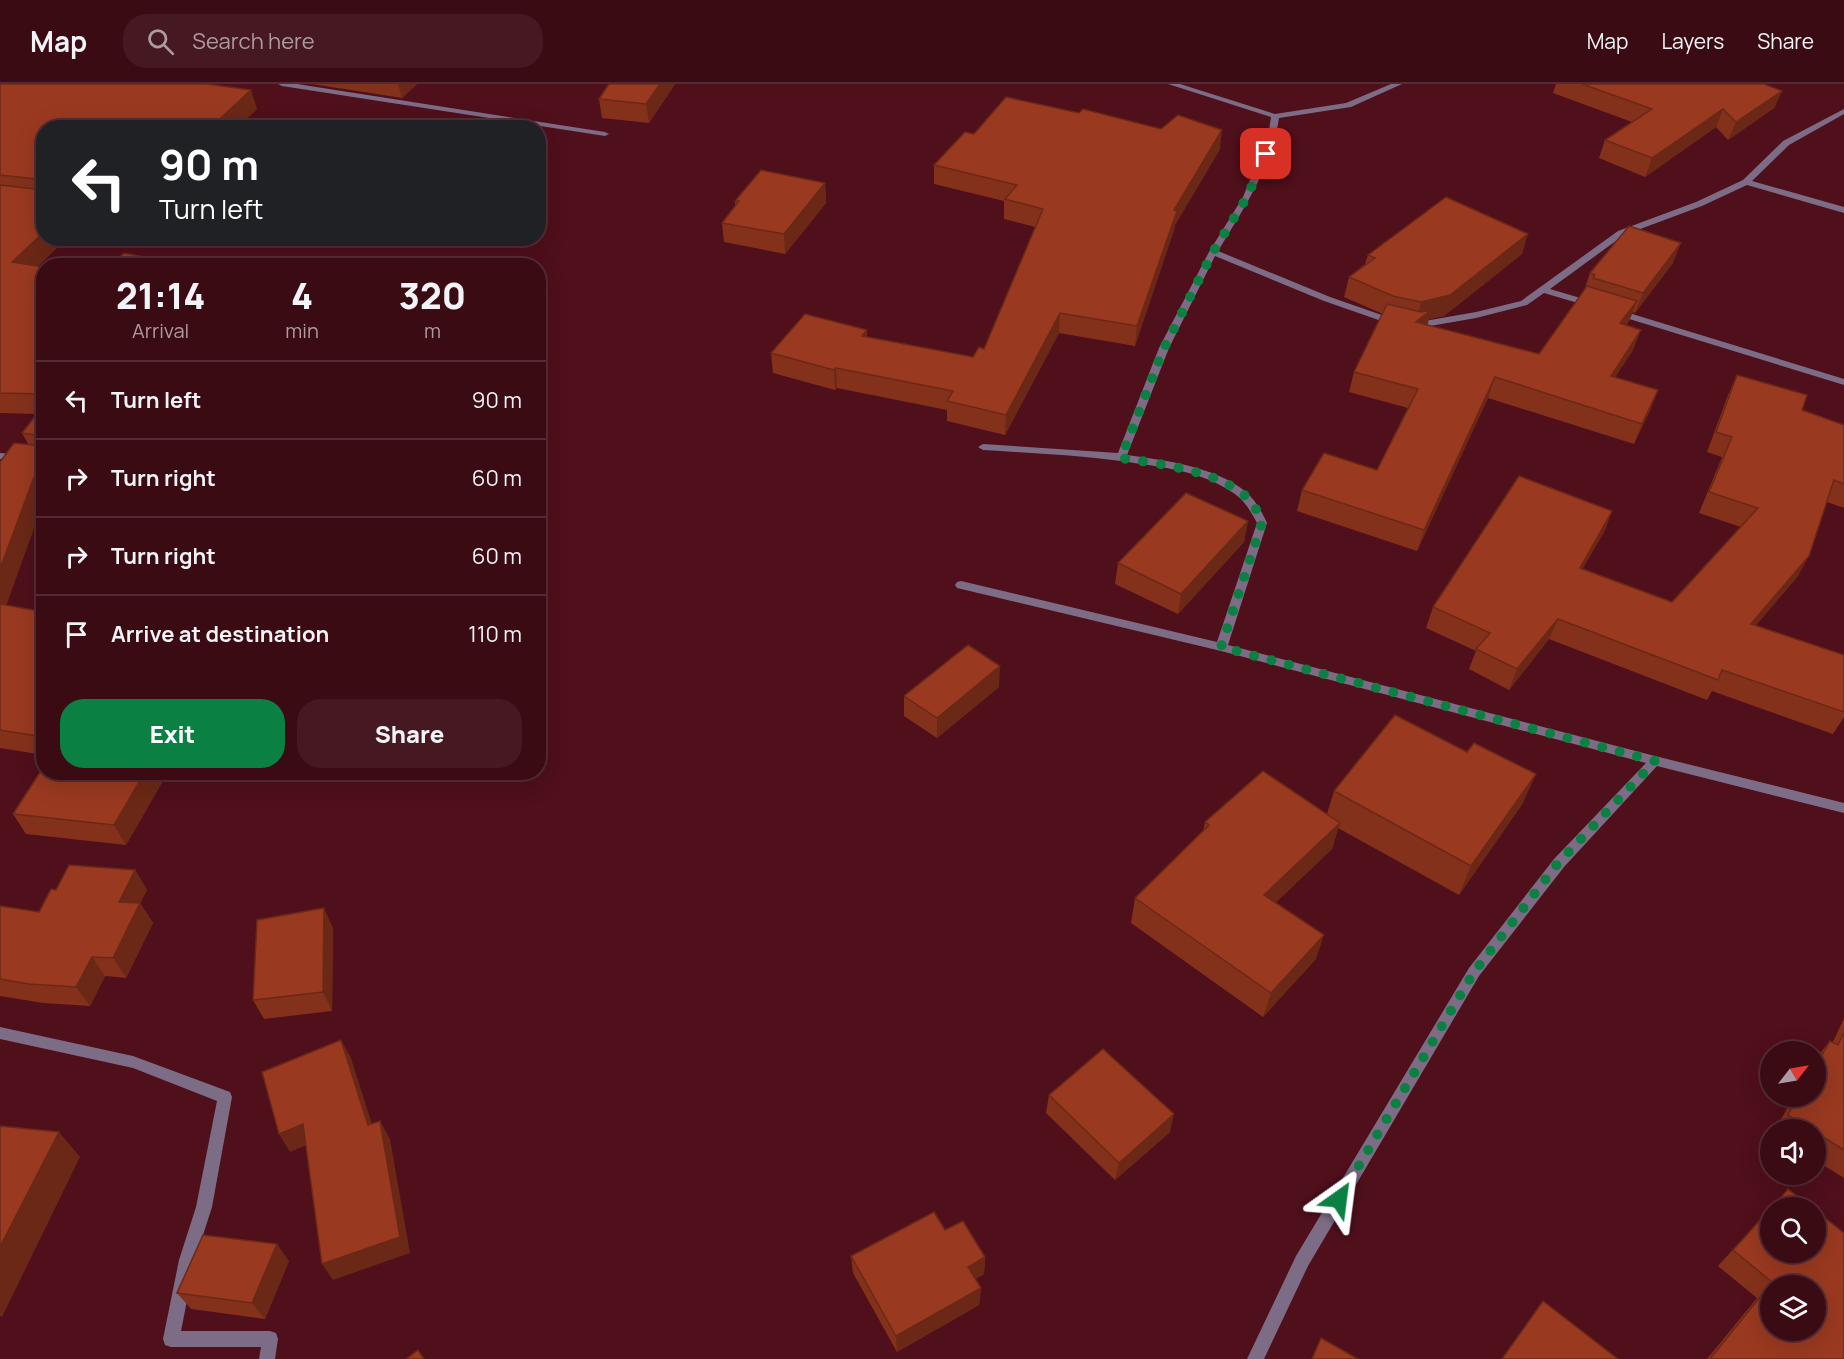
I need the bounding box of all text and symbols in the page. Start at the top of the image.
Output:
search box [123,14,543,68]
text: Map [30,22,87,60]
icon: search [144,25,177,58]
text: Search here [192,26,315,56]
text: Map [1587,27,1628,55]
text: Layers [1661,27,1724,55]
text: Share [1757,27,1814,55]
pin [1240,128,1291,179]
text: 90 m [159,135,259,193]
icon: arrive [1249,137,1282,170]
icon: left [60,144,138,222]
text: Turn left [159,190,263,227]
text: 21:14 [116,271,205,320]
text: 4 [291,271,313,320]
text: 320 [399,271,466,320]
text: Arrival [132,317,189,344]
text: min [285,317,319,344]
text: m [424,317,441,344]
icon: left [60,384,93,417]
text: Turn left [111,385,201,415]
text: 90 m [472,385,522,415]
icon: right [60,462,93,495]
text: Turn right [111,463,216,493]
text: 60 m [472,463,522,493]
icon: right [60,540,93,573]
text: Turn right [111,541,216,571]
text: 60 m [472,541,522,571]
icon: arrive [60,618,93,651]
text: Arrive at destination [111,619,329,649]
text: 110 m [468,619,522,649]
button: Exit [60,699,285,768]
button: Share [297,699,522,768]
north arrow [1760,1041,1826,1107]
map controls [1760,1041,1826,1341]
button: sound [1760,1119,1826,1185]
position arrow [1307,1167,1371,1231]
button: search [1760,1197,1826,1263]
button: layers [1760,1275,1826,1341]

